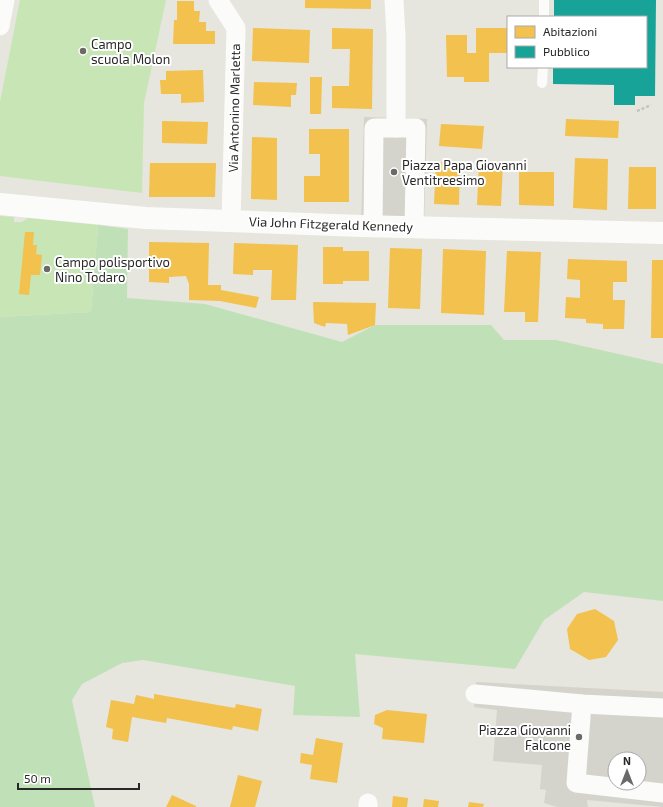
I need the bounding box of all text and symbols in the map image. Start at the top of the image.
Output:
legend [507,16,647,68]
text: Abitazioni [543,24,597,38]
place label: Campo scuola Molon [91,36,170,67]
street label: Via Antonino Marletta [225,43,243,173]
text: Pubblico [543,44,590,58]
marker: Campo scuola Molon [78,46,88,56]
place label: Piazza Papa Giovanni Ventitreesimo [402,157,527,188]
marker: Piazza Papa Giovanni Ventitreesimo [389,167,399,177]
street label: Via John Fitzgerald Kennedy [249,213,413,235]
place label: Campo polisportivo Nino Todaro [55,254,170,285]
marker: Campo polisportivo Nino Todaro [42,264,52,274]
place label: Piazza Giovanni Falcone [479,722,571,753]
marker: Piazza Giovanni Falcone [574,732,584,742]
north arrow [607,751,647,791]
text: N [623,754,631,767]
scale bar [18,765,139,791]
text: 50 m [24,771,51,785]

